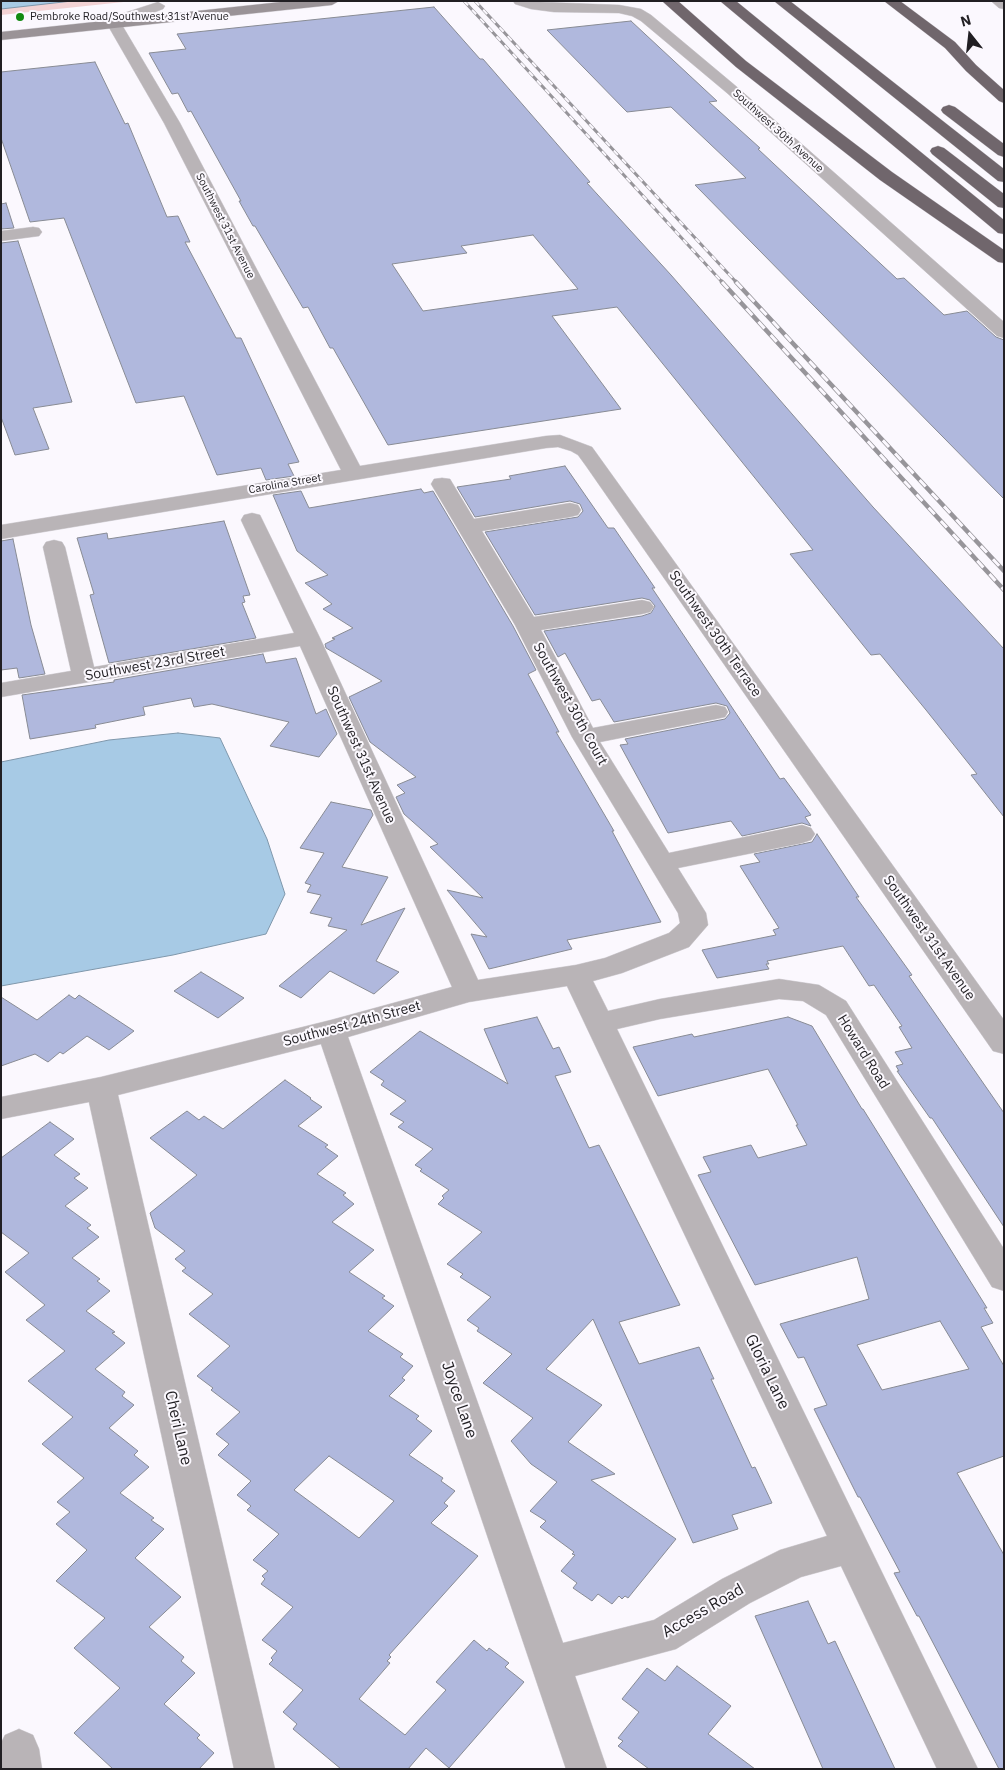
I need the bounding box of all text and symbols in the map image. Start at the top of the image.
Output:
place label: Pembroke Road/Southwest 31st Avenue [30,10,229,24]
north arrow [945,10,995,60]
marker: Pembroke Road/Southwest 31st Avenue [14,11,26,23]
text: N [959,11,973,31]
street label: Southwest 30th Avenue [730,87,826,175]
street label: Southwest 31st Avenue [193,171,257,281]
street label: Carolina Street [248,471,322,497]
street label: Southwest 30th Terrace [665,568,765,700]
street label: Southwest 30th Court [529,640,611,768]
street label: Southwest 23rd Street [84,643,226,685]
street label: Southwest 31st Avenue [323,684,399,826]
street label: Southwest 31st Avenue [880,872,978,1004]
street label: Southwest 24th Street [282,998,422,1050]
street label: Howard Road [834,1012,892,1092]
street label: Gloria Lane [741,1331,793,1413]
street label: Joyce Lane [437,1359,481,1441]
street label: Cheri Lane [160,1389,196,1467]
street label: Access Road [659,1580,747,1642]

